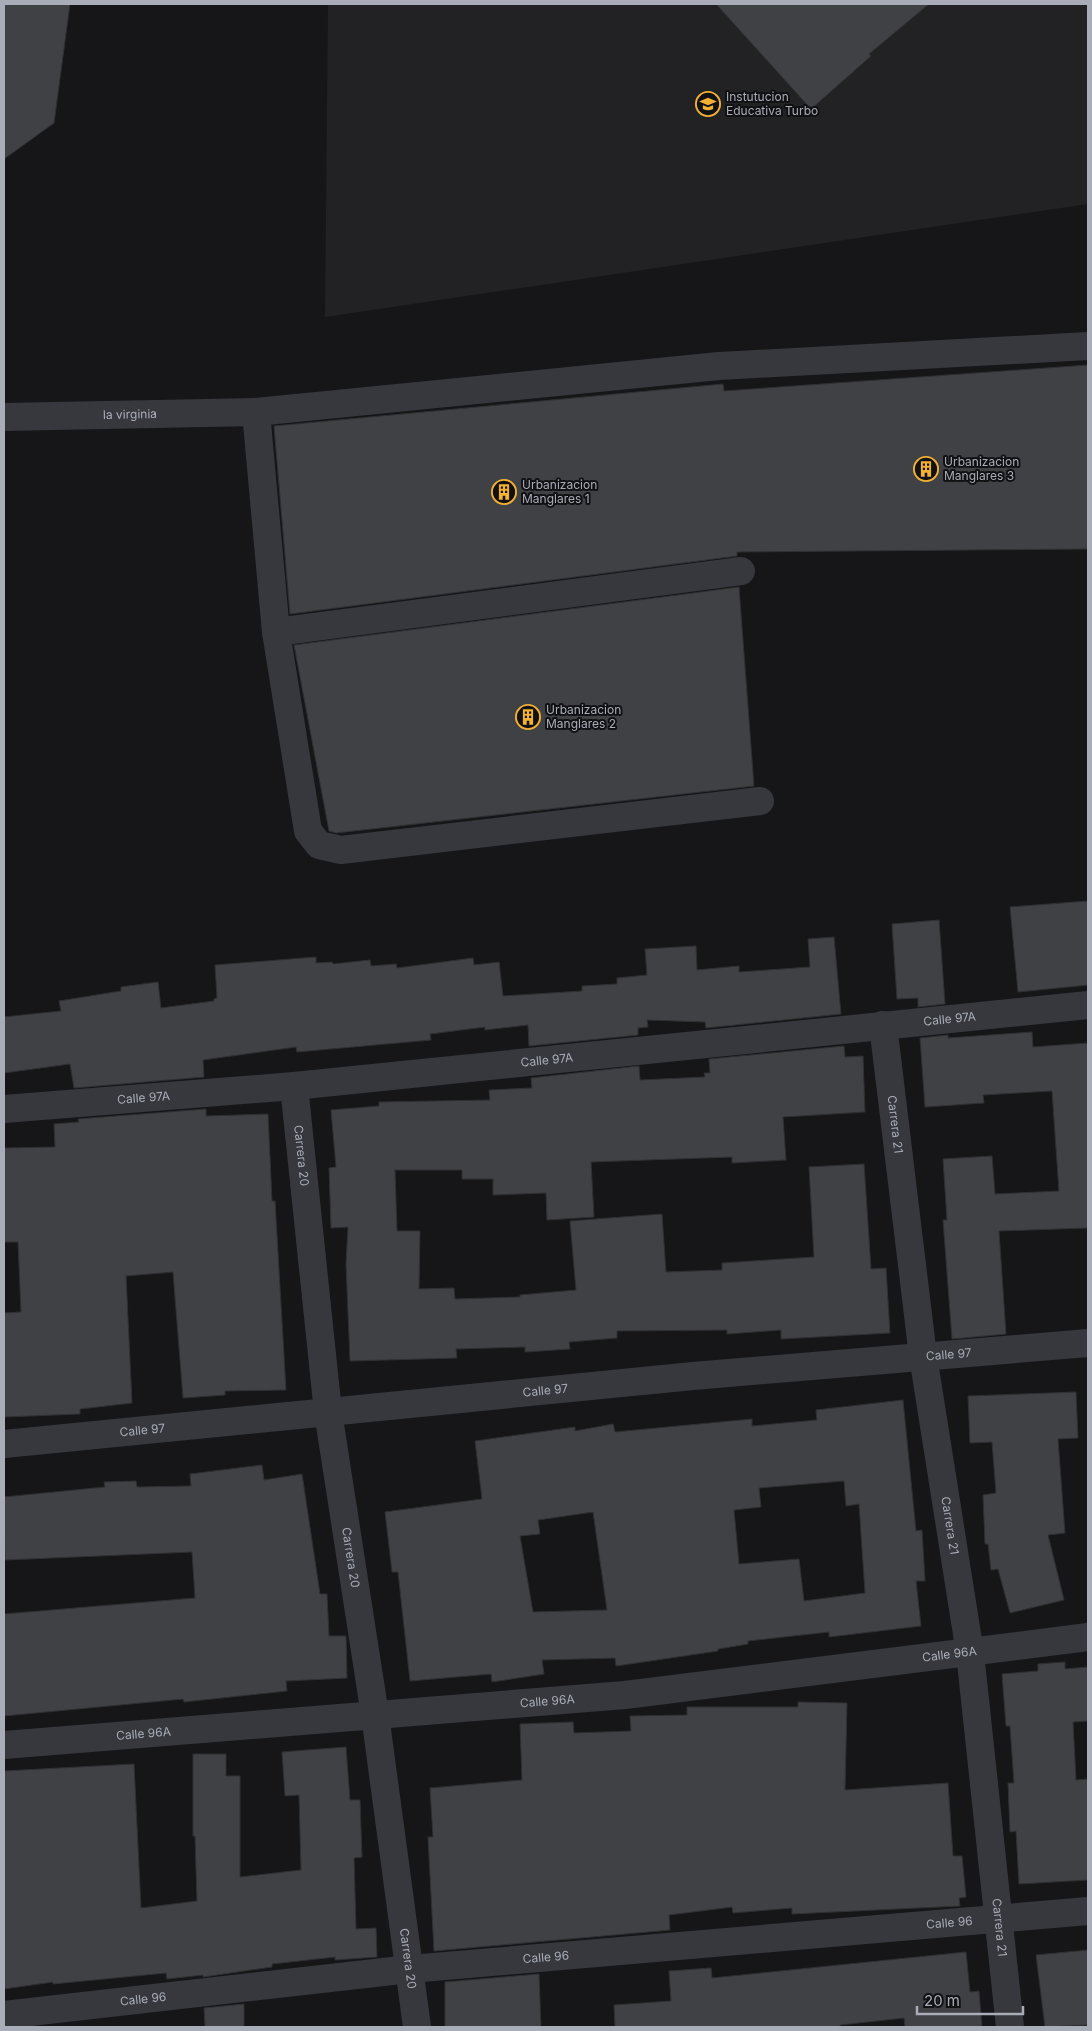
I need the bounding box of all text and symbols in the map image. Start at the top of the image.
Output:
place label: Instutucion Educativa Turbo [726,89,818,118]
school or university icon: Instutucion Educativa Turbo [695,91,721,117]
street label: la virginia [103,406,157,422]
place label: Urbanizacion Manglares 3 [944,454,1019,483]
building icon: Urbanizacion Manglares 3 [913,456,939,482]
place label: Urbanizacion Manglares 1 [522,477,597,506]
building icon: Urbanizacion Manglares 1 [491,479,517,505]
place label: Urbanizacion Manglares 2 [546,702,621,731]
building icon: Urbanizacion Manglares 2 [515,704,541,730]
street label: Calle 97A [923,1008,977,1029]
street label: Calle 97A [520,1050,574,1070]
street label: Calle 97A [117,1088,170,1107]
street label: Carrera 21 [885,1094,906,1154]
street label: Carrera 20 [291,1124,312,1187]
street label: Calle 97 [925,1345,972,1364]
street label: Calle 97 [522,1380,569,1400]
street label: Calle 97 [119,1420,166,1440]
street label: Carrera 21 [938,1495,962,1555]
street label: Carrera 20 [339,1526,363,1589]
street label: Calle 96A [921,1643,978,1665]
street label: Calle 96A [519,1691,575,1710]
street label: Calle 96A [116,1724,171,1743]
street label: Carrera 21 [989,1897,1010,1957]
street label: Calle 96 [926,1913,973,1932]
street label: Carrera 20 [397,1927,420,1990]
street label: Calle 96 [522,1947,570,1966]
scale bar [917,1984,1023,2016]
street label: Calle 96 [119,1989,167,2009]
text: 20 m [924,1991,960,2010]

